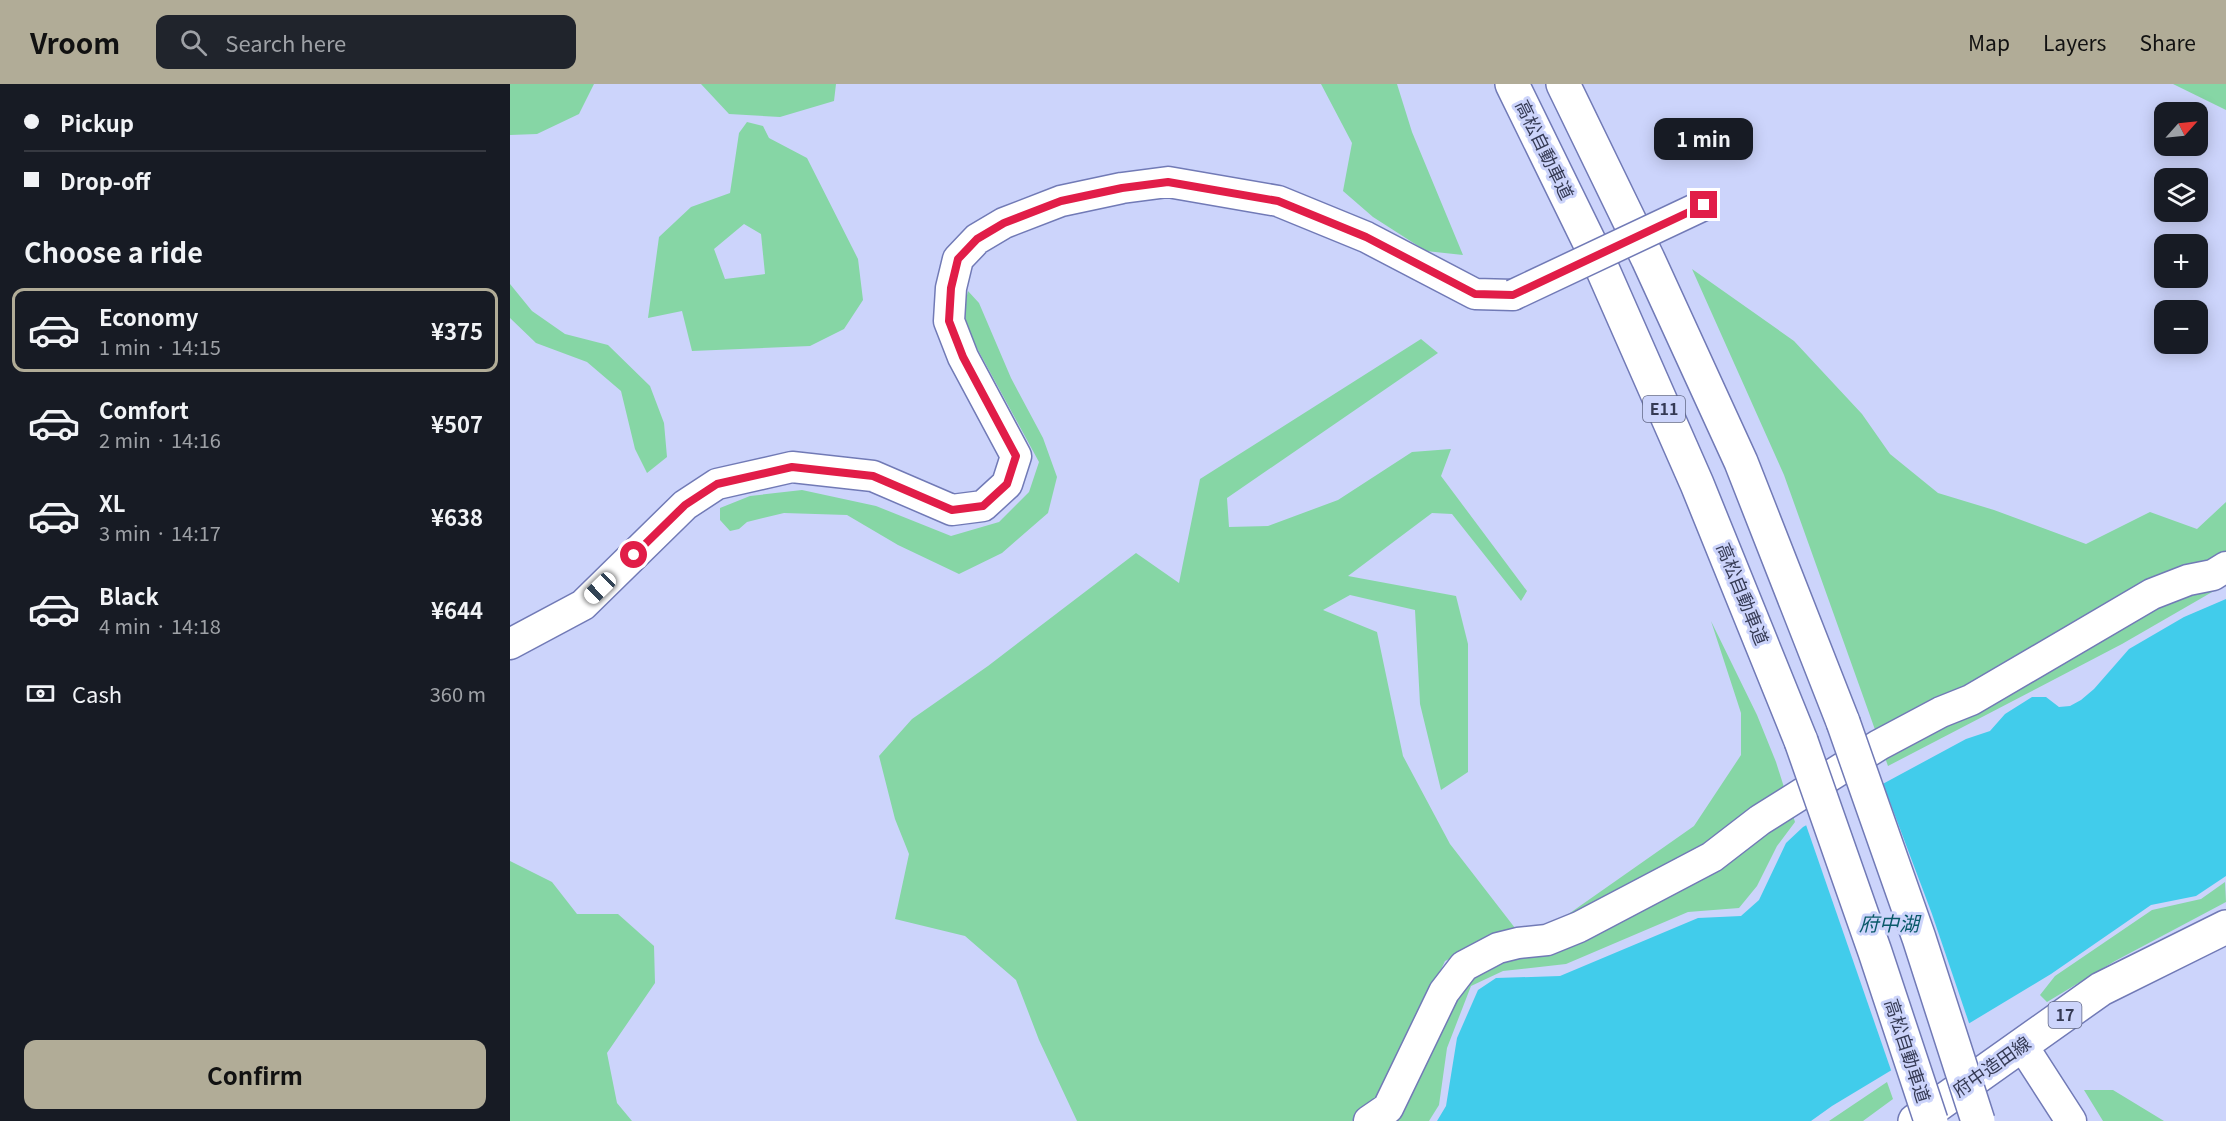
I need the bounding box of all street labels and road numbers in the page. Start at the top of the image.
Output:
street label: 高松自動車道 [1510,95,1581,203]
road number: E11 [1643,396,1685,422]
street label: 高松自動車道 [1712,538,1776,648]
street label: 高松自動車道 [1880,995,1938,1106]
road number: 17 [2048,1002,2082,1028]
street label: 府中造田線 [1947,1029,2035,1102]

